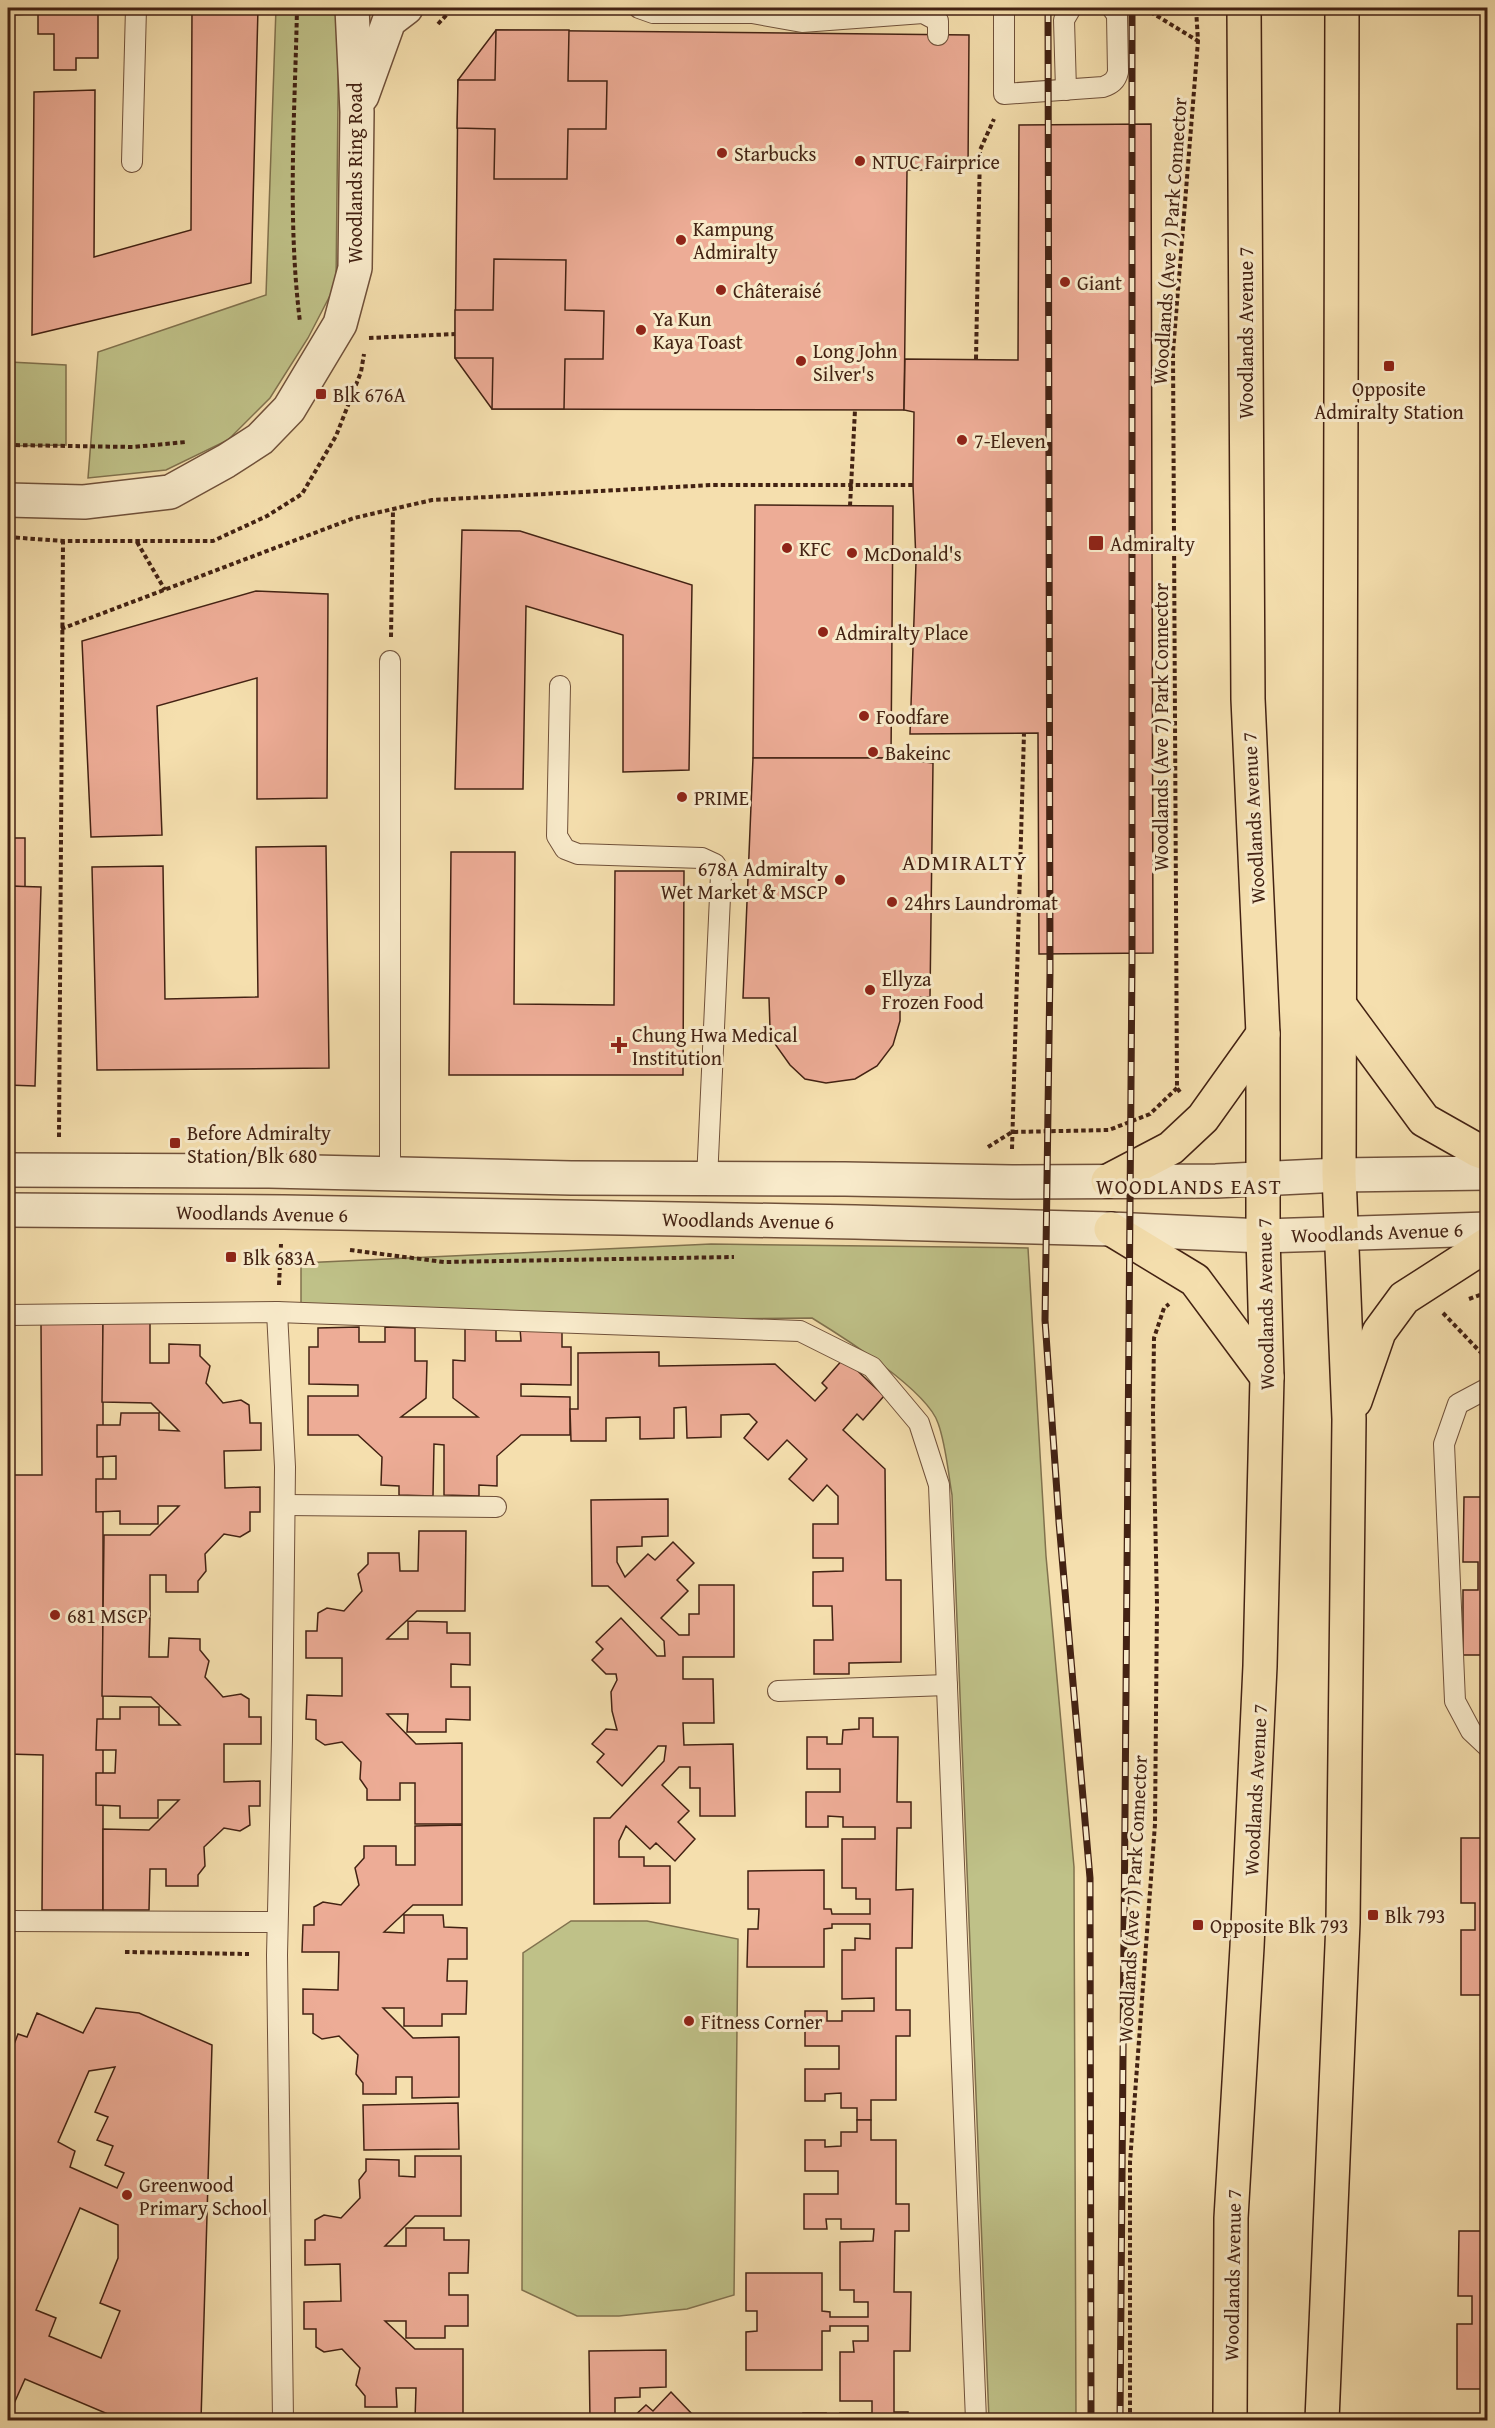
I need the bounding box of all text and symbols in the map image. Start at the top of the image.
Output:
street label: Woodlands Ring Road [340,82,369,264]
street label: Woodlands (Ave 7) Park Connector [1144,96,1194,386]
place label: Starbucks [734,139,816,168]
marker: Starbucks [715,146,729,160]
place label: NTUC Fairprice [872,147,1000,176]
marker: NTUC Fairprice [853,154,867,168]
place label: Kampung Admiralty [693,214,778,266]
marker: Kampung Admiralty [674,233,688,247]
street label: Woodlands Avenue 7 [1231,247,1260,419]
place label: Giant [1077,268,1122,297]
marker: Giant [1058,275,1072,289]
place label: Châteraisé [733,276,821,305]
marker: Châteraisé [714,283,728,297]
place label: Ya Kun Kaya Toast [653,304,743,356]
marker: Ya Kun Kaya Toast [634,323,648,337]
place label: Long John Silver's [813,336,898,388]
marker: Long John Silver's [794,354,808,368]
marker: Opposite Admiralty Station [1382,359,1396,373]
place label: Opposite Admiralty Station [1314,374,1464,426]
place label: Blk 676A [333,380,406,409]
marker: Blk 676A [314,387,328,401]
place label: 7-Eleven [974,426,1046,455]
marker: 7-Eleven [955,433,969,447]
place label: Admiralty [1110,529,1195,558]
place label: KFC [799,534,832,563]
marker: Admiralty [1087,534,1105,552]
place label: McDonald's [864,539,962,568]
marker: KFC [780,541,794,555]
marker: McDonald's [845,546,859,560]
street label: Woodlands (Ave 7) Park Connector [1146,583,1175,871]
place label: Admiralty Place [835,618,968,647]
marker: Admiralty Place [816,625,830,639]
place label: Foodfare [876,702,949,731]
marker: Foodfare [857,709,871,723]
street label: Woodlands Avenue 7 [1234,731,1272,905]
place label: Bakeinc [885,738,951,767]
marker: Bakeinc [866,745,880,759]
place label: PRIME [694,783,749,812]
marker: PRIME [675,790,689,804]
district label: ADMIRALTY [902,846,1028,878]
place label: 678A Admiralty Wet Market & MSCP [661,854,828,906]
marker: 678A Admiralty Wet Market & MSCP [833,873,847,887]
place label: 24hrs Laundromat [904,888,1058,917]
marker: 24hrs Laundromat [885,895,899,909]
place label: Ellyza Frozen Food [882,964,984,1016]
marker: Ellyza Frozen Food [863,983,877,997]
place label: Chung Hwa Medical Institution [632,1020,798,1072]
marker: Chung Hwa Medical Institution [610,1036,628,1054]
place label: Before Admiralty Station/Blk 680 [187,1118,331,1170]
marker: Before Admiralty Station/Blk 680 [168,1136,182,1150]
district label: WOODLANDS EAST [1096,1171,1282,1202]
street label: Woodlands Avenue 6 [176,1197,348,1229]
street label: Woodlands Avenue 6 [662,1204,834,1236]
street label: Woodlands Avenue 6 [1290,1215,1464,1249]
street label: Woodlands Avenue 7 [1249,1218,1281,1390]
place label: Blk 683A [243,1243,316,1272]
marker: Blk 683A [224,1250,238,1264]
place label: 681 MSCP [67,1601,148,1630]
marker: 681 MSCP [48,1608,62,1622]
street label: Woodlands Avenue 7 [1236,1703,1274,1877]
street label: Woodlands (Ave 7) Park Connector [1110,1754,1154,2044]
place label: Blk 793 [1385,1901,1445,1930]
marker: Blk 793 [1366,1908,1380,1922]
place label: Opposite Blk 793 [1210,1911,1349,1940]
marker: Opposite Blk 793 [1191,1918,1205,1932]
place label: Fitness Corner [701,2007,823,2036]
marker: Fitness Corner [682,2014,696,2028]
place label: Greenwood Primary School [139,2170,268,2222]
marker: Greenwood Primary School [120,2188,134,2202]
street label: Woodlands Avenue 7 [1216,2189,1248,2361]

